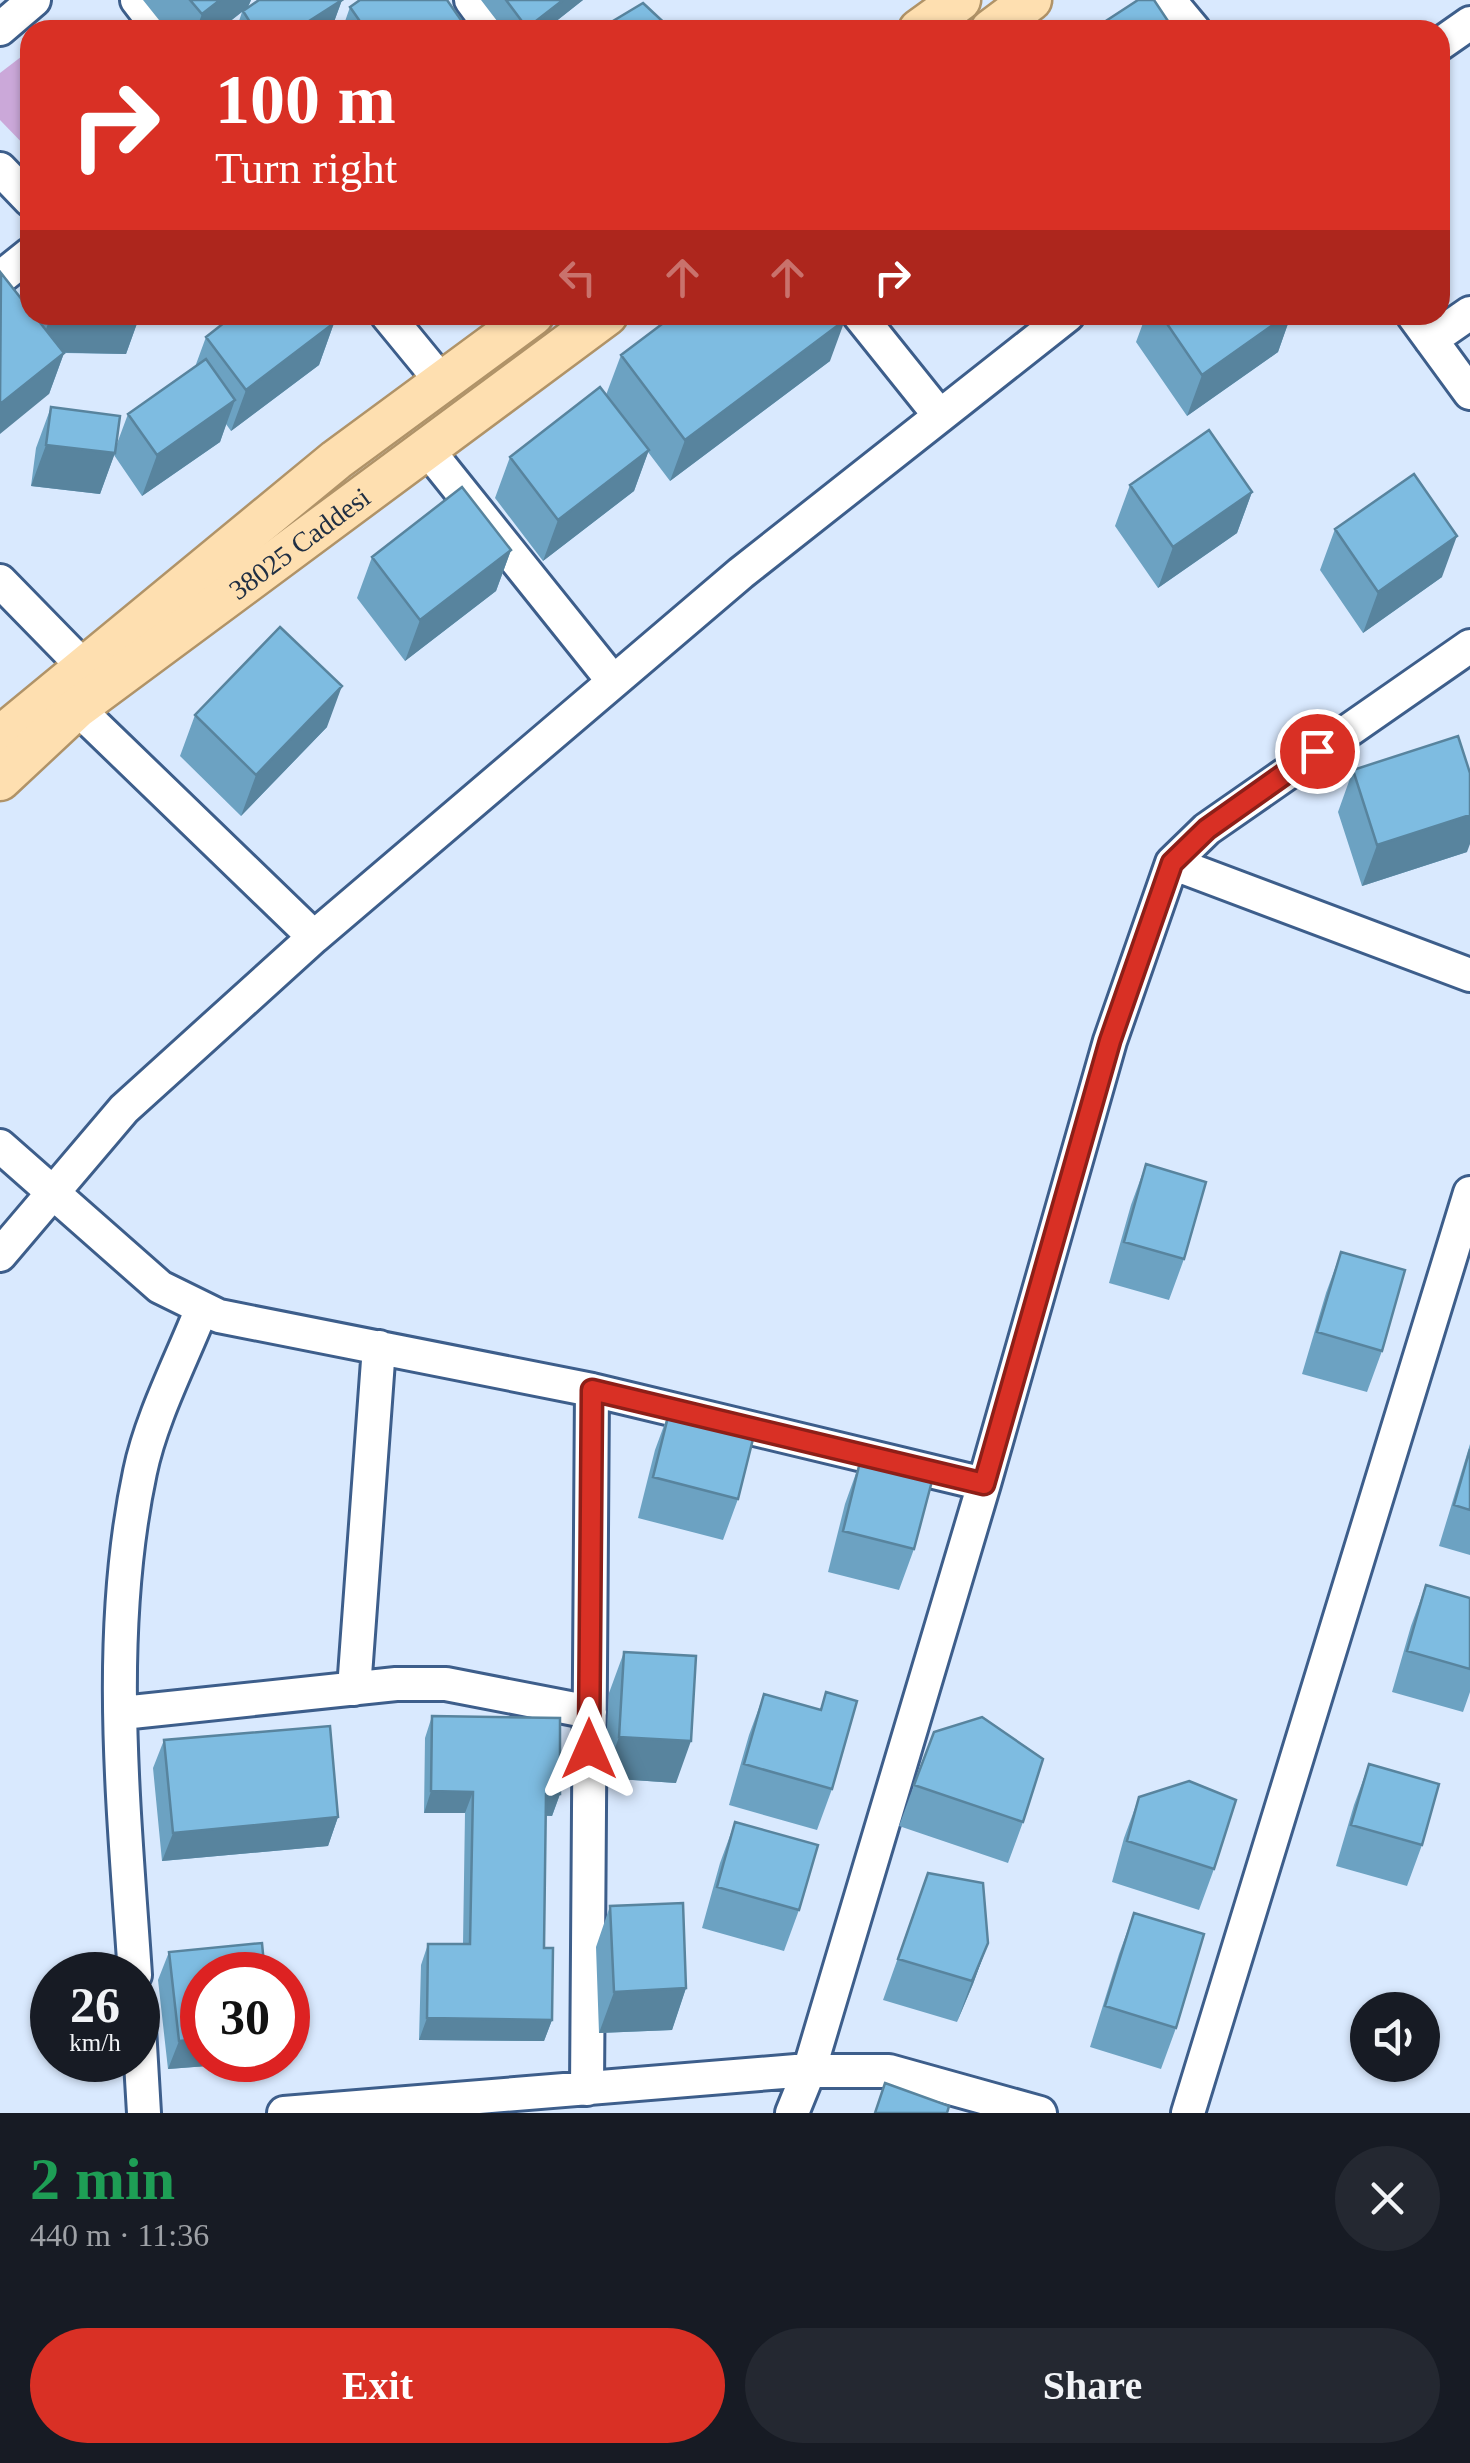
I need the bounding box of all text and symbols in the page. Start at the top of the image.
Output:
icon: right [50,60,180,190]
text: 100 m [215,61,396,138]
text: Turn right [215,143,397,193]
icon: left [550,250,605,305]
icon: ahead [655,250,710,305]
icon: ahead [760,250,815,305]
icon: right [865,250,920,305]
street label: 38025 Caddesi [223,481,376,606]
pin [1275,709,1360,794]
icon: arrive [1290,724,1345,779]
position arrow [537,1697,641,1801]
speed limit sign: 30 [180,1952,310,2082]
text: 26 [70,1977,120,2033]
map controls [1350,1992,1440,2082]
button: sound [1350,1992,1440,2082]
text: km/h [69,2029,121,2056]
text: 2 min [30,2146,175,2212]
button: close [1335,2146,1440,2251]
text: 440 m · 11:36 [30,2217,209,2253]
button: Exit [30,2328,725,2443]
button: Share [745,2328,1440,2443]

